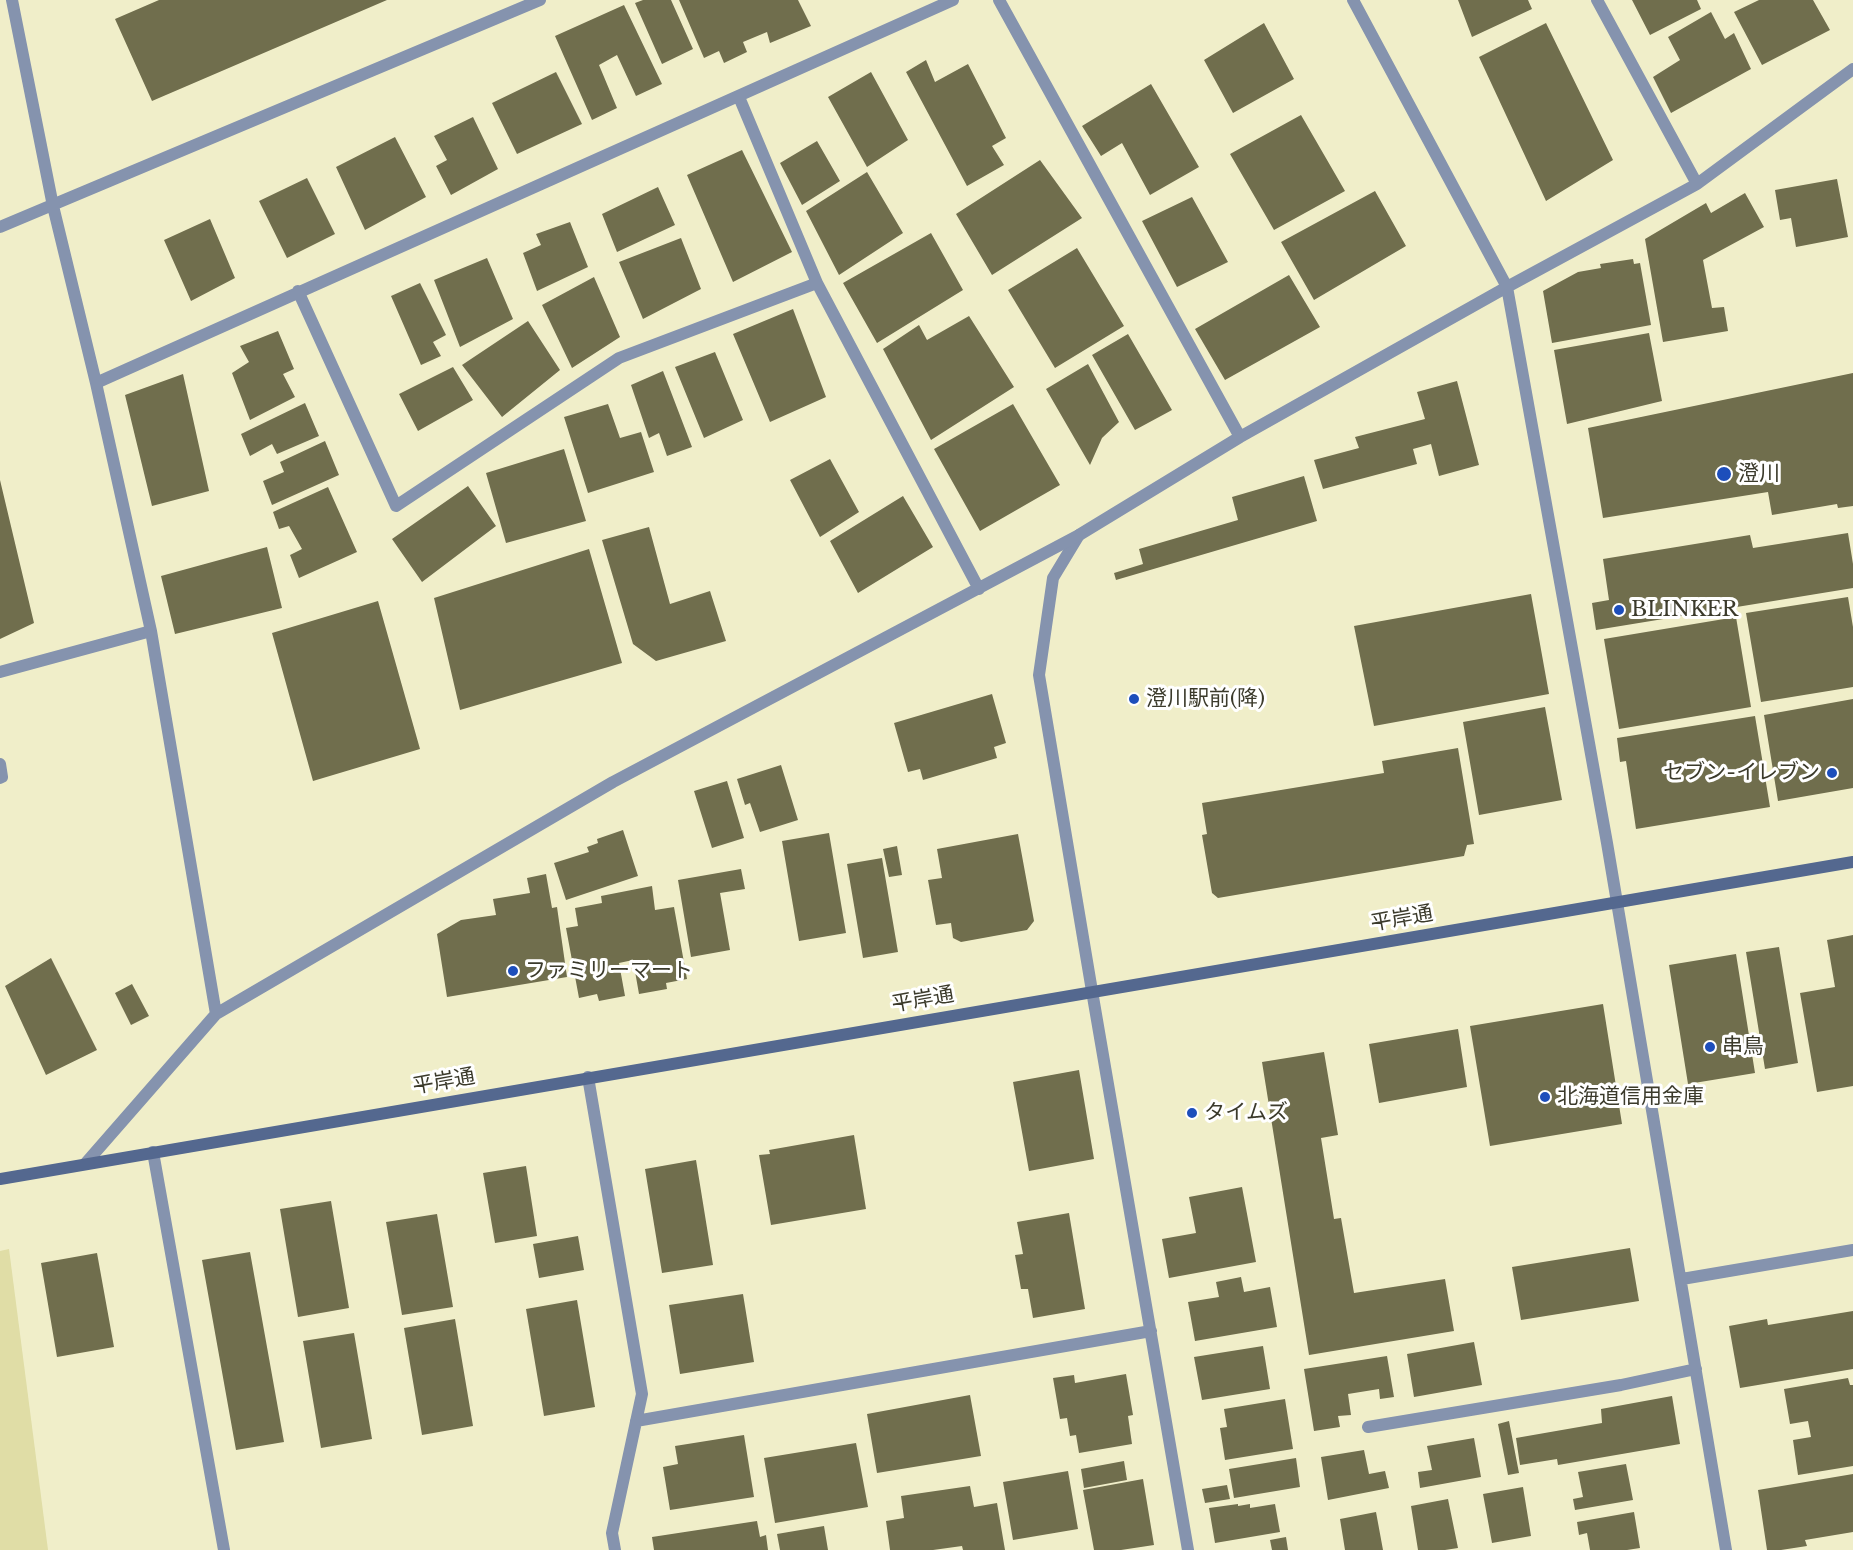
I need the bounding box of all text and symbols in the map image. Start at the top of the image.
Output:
place label: 澄川 [1738,461,1780,487]
marker: 澄川 [1715,465,1733,483]
place label: BLINKER [1631,597,1738,623]
marker: BLINKER [1612,603,1626,617]
place label: 澄川駅前(降) [1146,686,1265,712]
marker: 澄川駅前(降) [1127,692,1141,706]
place label: セブン-イレブン [1663,760,1820,786]
marker: セブン-イレブン [1825,766,1839,780]
street label: 平岸通 [1369,901,1435,937]
place label: ファミリーマート [525,958,693,984]
marker: ファミリーマート [506,964,520,978]
street label: 平岸通 [890,982,956,1018]
place label: 串鳥 [1722,1034,1764,1060]
marker: 串鳥 [1703,1040,1717,1054]
street label: 平岸通 [411,1064,477,1100]
place label: 北海道信用金庫 [1557,1084,1704,1110]
marker: 北海道信用金庫 [1538,1090,1552,1104]
place label: タイムズ [1204,1100,1288,1126]
marker: タイムズ [1185,1106,1199,1120]

